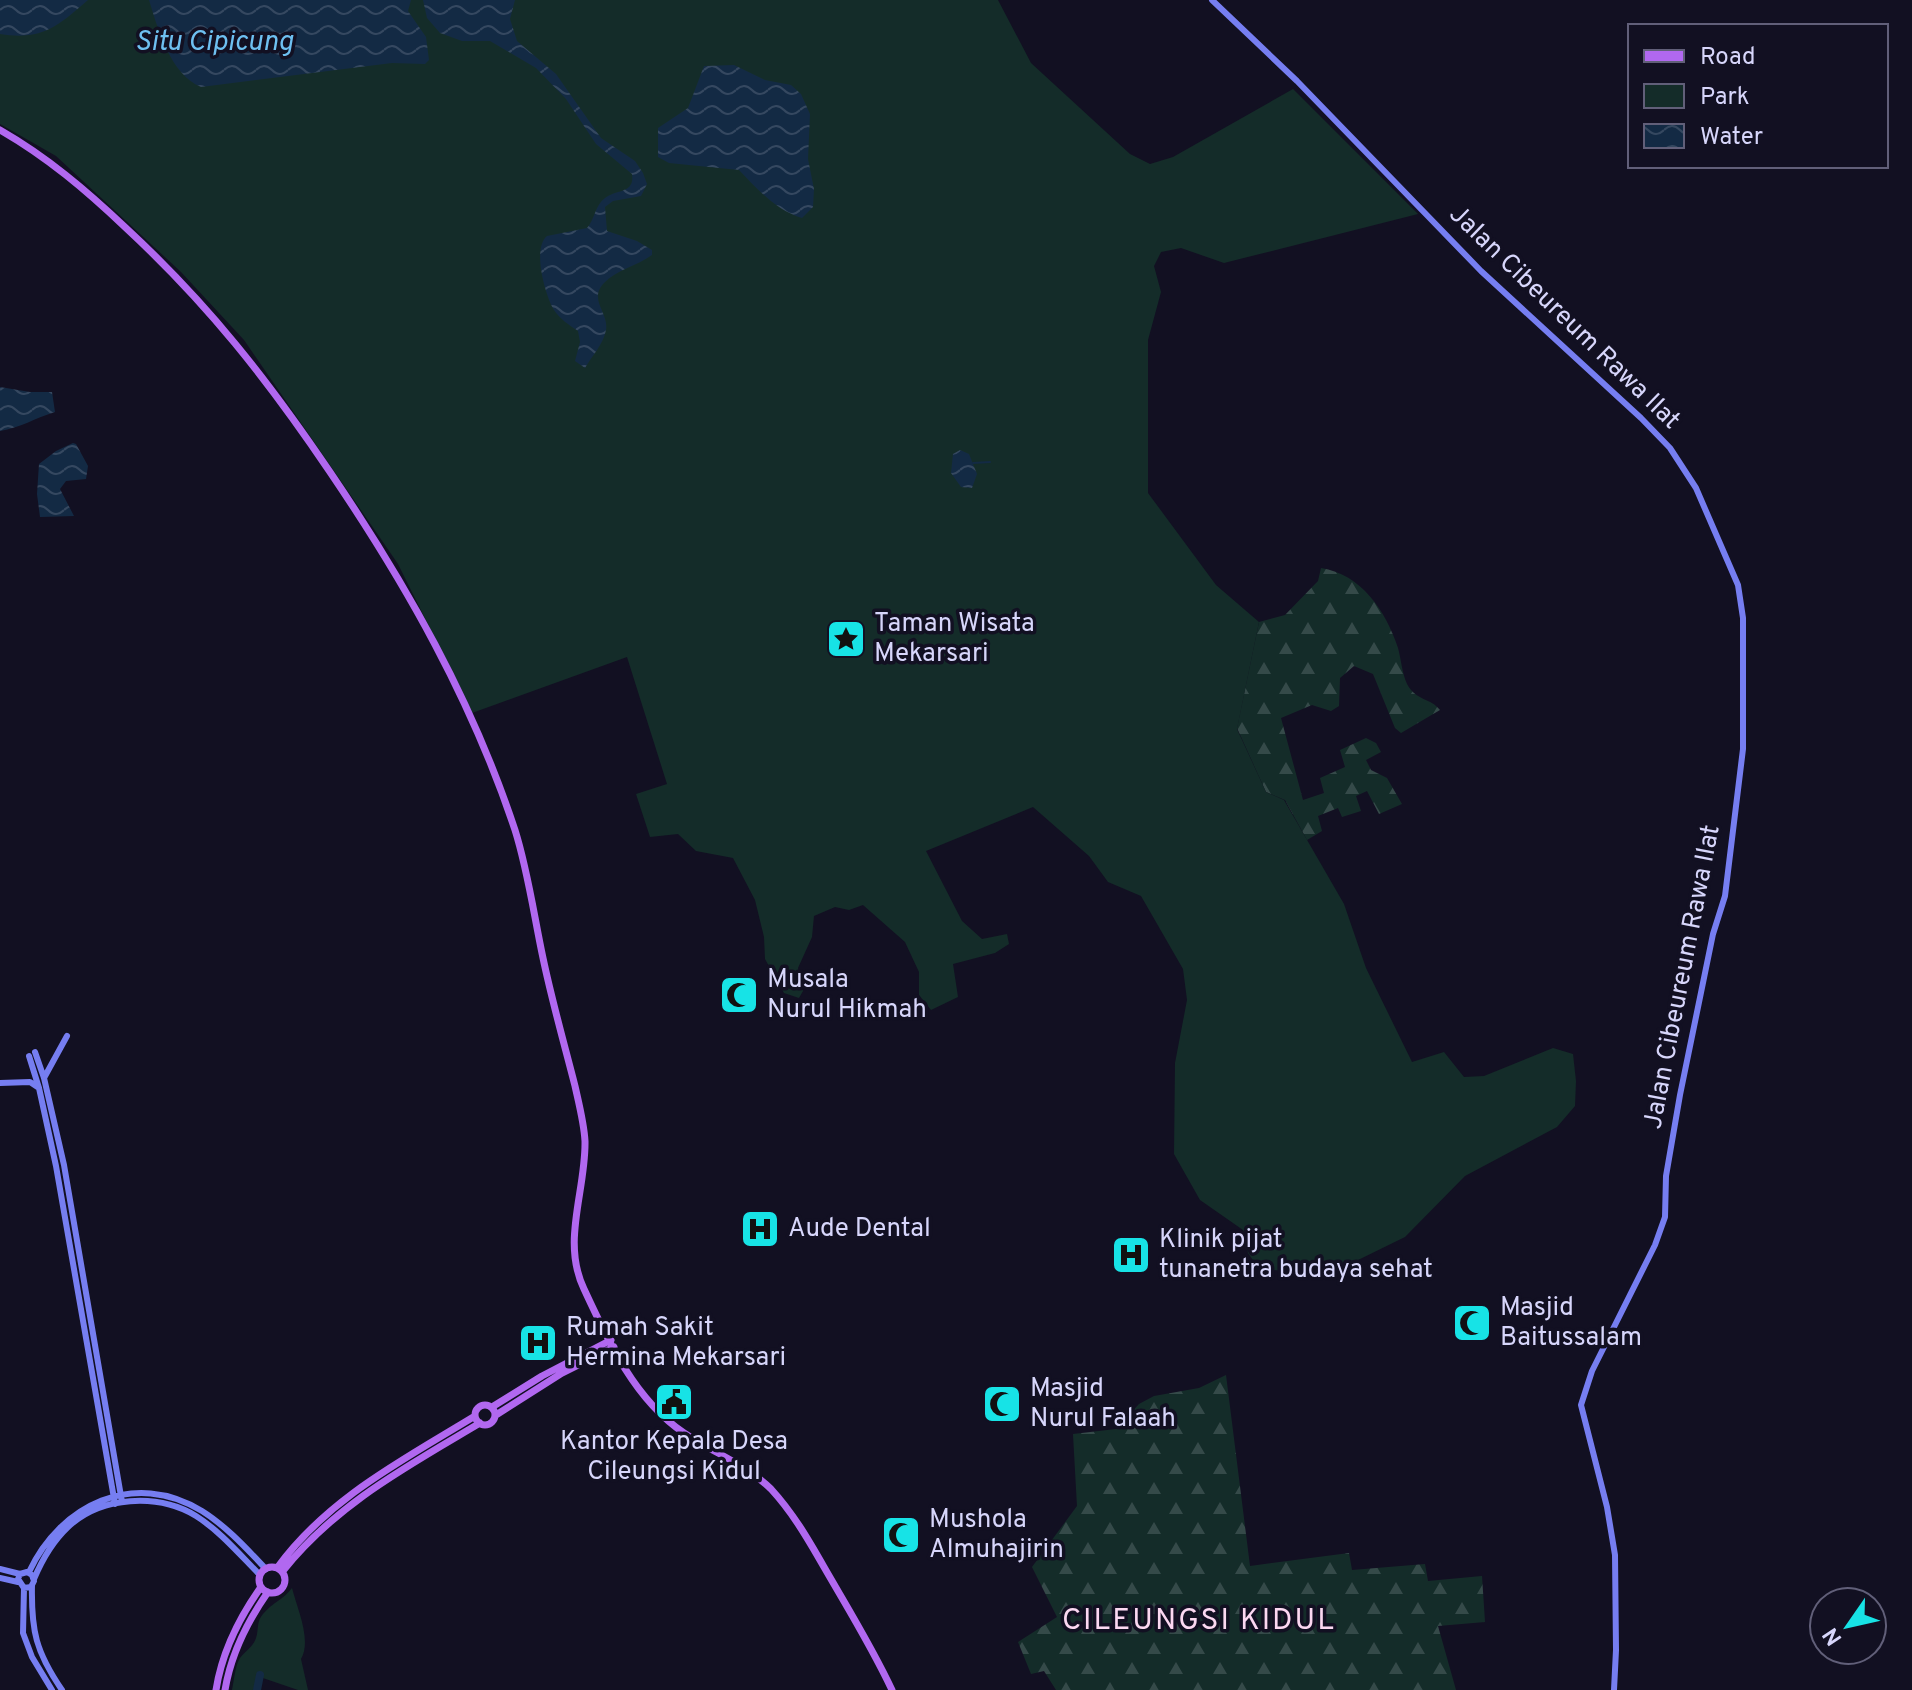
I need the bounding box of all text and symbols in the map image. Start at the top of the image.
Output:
legend [1628,24,1888,168]
water label: Situ Cipicung [135,25,294,61]
text: Road [1700,43,1756,73]
text: Park [1700,83,1750,113]
text: Water [1700,123,1763,153]
street label: Jalan Cibeureum Rawa Ilat [1441,199,1687,437]
place label: Taman Wisata Mekarsari [874,608,1035,671]
place icon: Taman Wisata Mekarsari [825,618,867,660]
street label: Jalan Cibeureum Rawa Ilat [1637,822,1729,1132]
place label: Musala Nurul Hikmah [767,964,927,1027]
mosque icon: Musala Nurul Hikmah [718,974,760,1016]
hospital icon: Aude Dental [739,1208,781,1250]
place label: Aude Dental [788,1213,931,1246]
place label: Klinik pijat tunanetra budaya sehat [1159,1224,1433,1287]
hospital icon: Klinik pijat tunanetra budaya sehat [1110,1234,1152,1276]
place label: Masjid Baitussalam [1500,1292,1642,1355]
mosque icon: Masjid Baitussalam [1451,1302,1493,1344]
place label: Rumah Sakit Hermina Mekarsari [566,1312,786,1375]
hospital icon: Rumah Sakit Hermina Mekarsari [517,1322,559,1364]
place label: Masjid Nurul Falaah [1030,1373,1176,1436]
public building icon: Kantor Kepala Desa Cileungsi Kidul [653,1381,695,1423]
mosque icon: Masjid Nurul Falaah [981,1383,1023,1425]
place label: Kantor Kepala Desa Cileungsi Kidul [560,1426,788,1489]
place label: Mushola Almuhajirin [929,1504,1064,1567]
mosque icon: Mushola Almuhajirin [880,1514,922,1556]
north arrow [1808,1586,1888,1666]
district label: CILEUNGSI KIDUL [1062,1603,1336,1640]
text: N [1818,1622,1849,1650]

